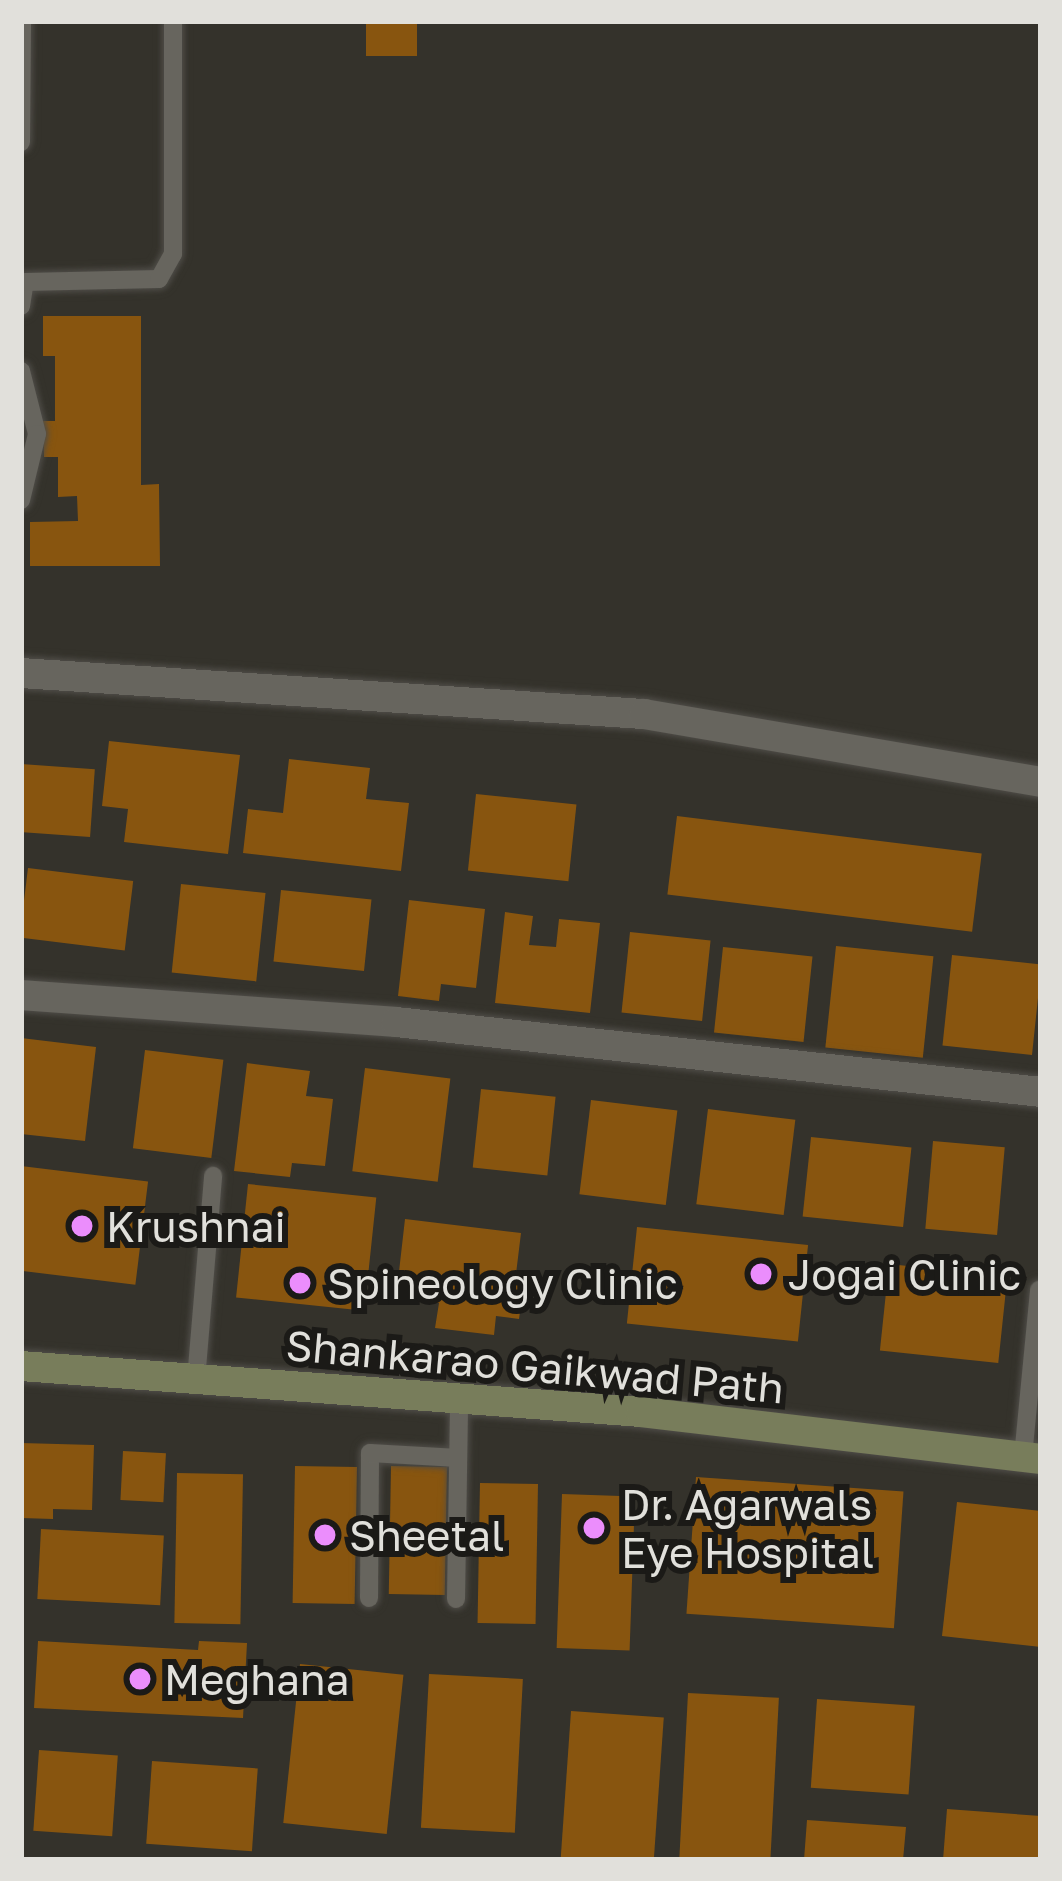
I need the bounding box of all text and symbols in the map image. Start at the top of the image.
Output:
place label: Krushnai [106,1201,286,1251]
marker: Krushnai [69,1213,95,1239]
place label: Jogai Clinic [788,1249,1021,1299]
place label: Spineology Clinic [327,1258,678,1308]
marker: Jogai Clinic [745,1258,777,1290]
marker: Spineology Clinic [284,1267,316,1299]
street label: Shankarao Gaikwad Path [284,1319,786,1413]
place label: Dr. Agarwals Eye Hospital [621,1479,874,1577]
place label: Sheetal [349,1510,504,1560]
marker: Dr. Agarwals Eye Hospital [578,1512,610,1544]
marker: Sheetal [312,1522,338,1548]
place label: Meghana [164,1654,349,1704]
marker: Meghana [127,1666,153,1692]

